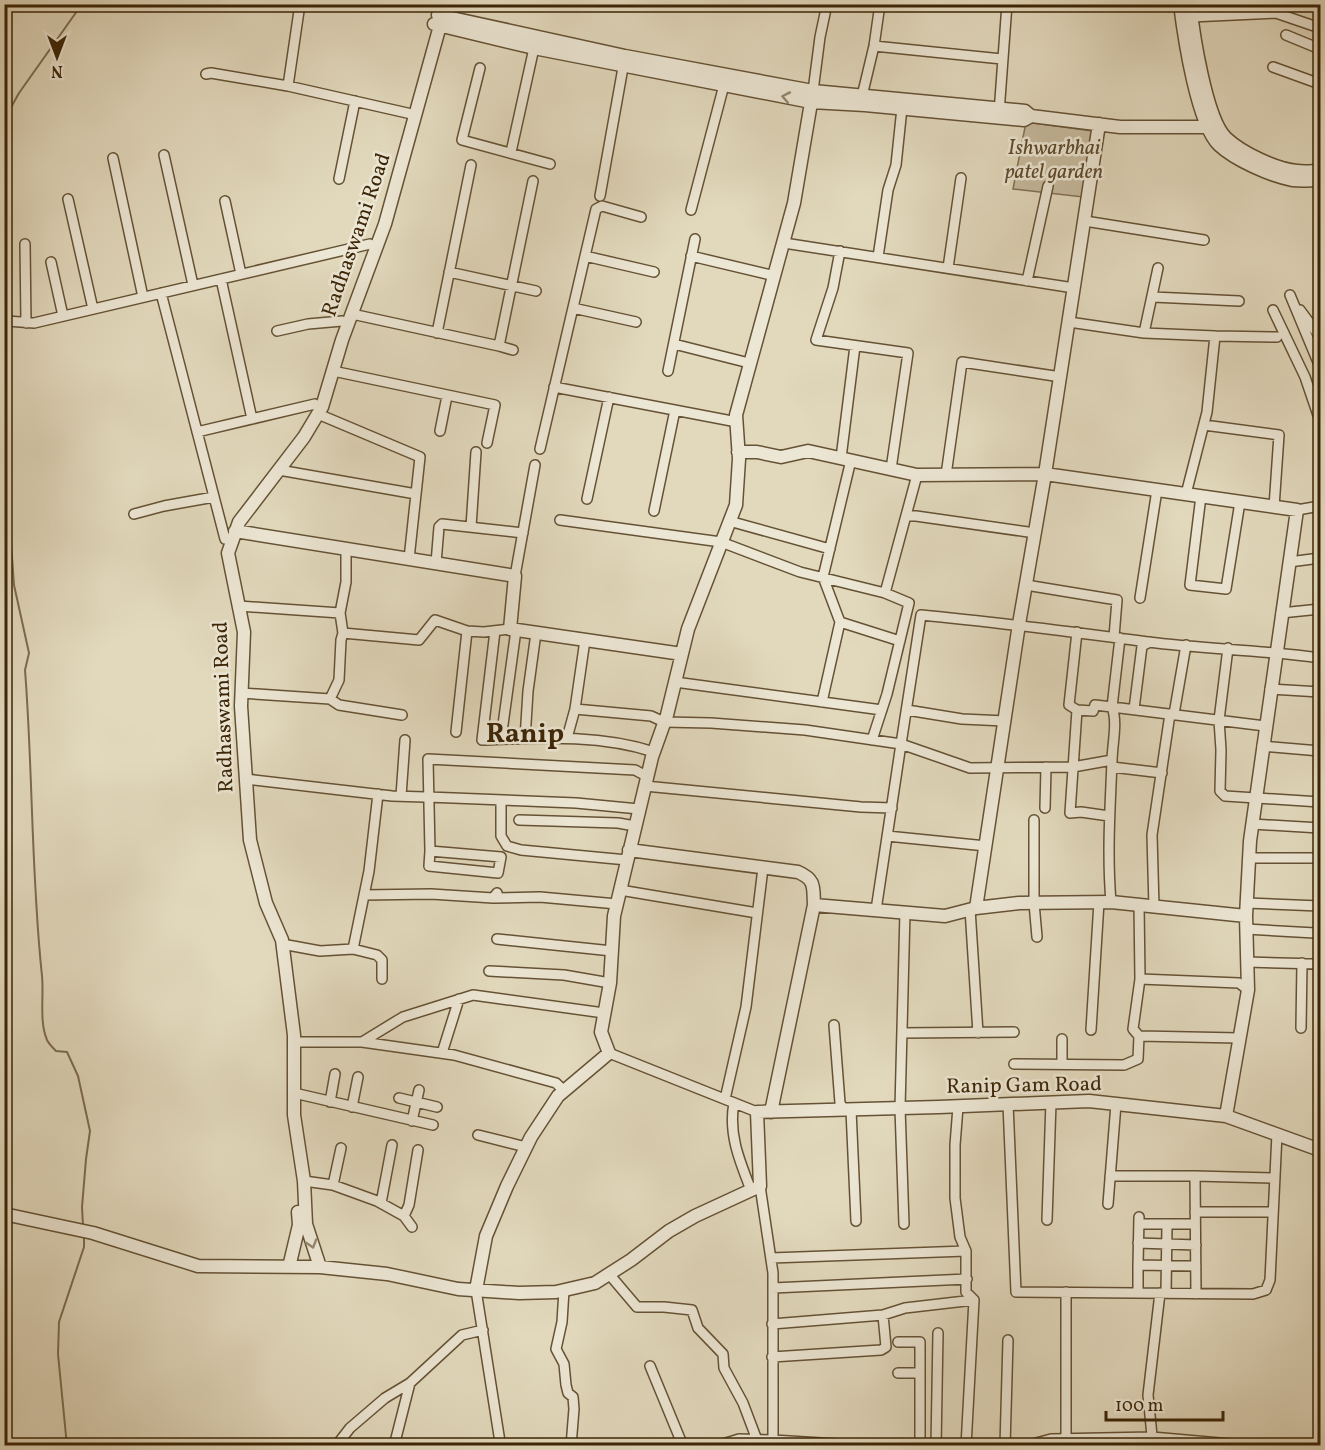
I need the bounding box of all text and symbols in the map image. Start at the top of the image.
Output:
north arrow [27,27,87,87]
text: N [51,59,63,81]
one-way arrow [781,91,791,104]
park label: Ishwarbhai patel garden [1005,134,1103,187]
street label: Radhaswami Road [315,149,399,321]
street label: Radhaswami Road [207,621,241,793]
district label: Ranip [486,716,564,754]
street label: Ranip Gam Road [946,1070,1102,1102]
one-way arrow [305,1238,318,1249]
scale bar [1106,1384,1223,1422]
text: 100 m [1115,1394,1164,1419]

